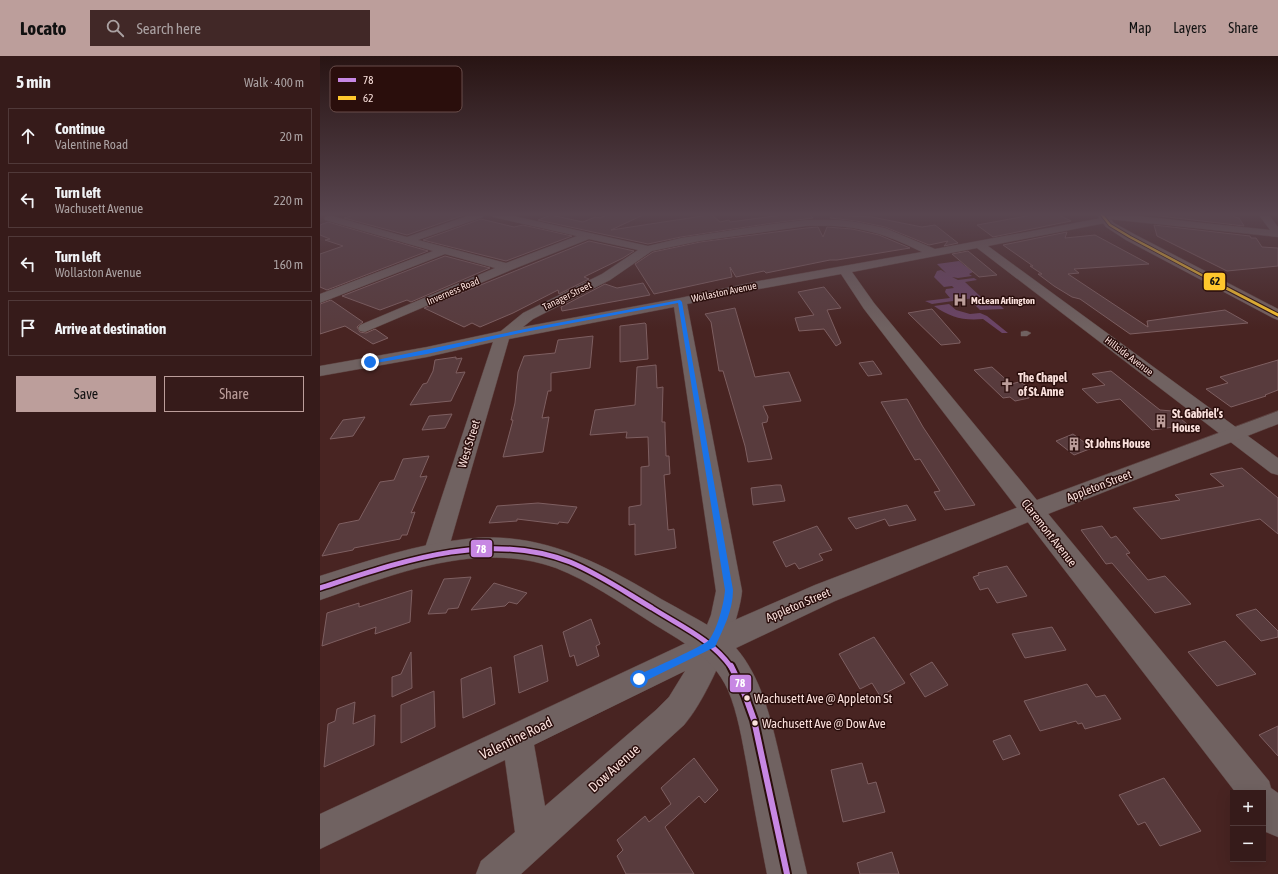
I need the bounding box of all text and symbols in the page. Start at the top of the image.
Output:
search box [90,10,370,46]
text: Locato [20,17,66,39]
icon: search [104,17,126,39]
text: Search here [136,20,201,37]
text: Map [1129,20,1151,36]
text: Layers [1173,20,1206,36]
text: Share [1228,20,1258,36]
legend [330,66,462,112]
text: 5 min [16,72,51,92]
text: 78 [363,74,373,86]
text: Walk · 400 m [244,75,304,90]
text: 62 [363,92,373,104]
text: Continue [55,120,105,137]
icon: ahead [17,125,39,147]
text: 20 m [280,129,303,144]
text: Valentine Road [55,137,128,152]
text: Turn left [55,184,101,201]
icon: left [17,189,39,211]
text: 220 m [274,193,303,208]
text: Wachusett Avenue [55,201,143,216]
text: Turn left [55,248,101,265]
icon: left [17,253,39,275]
text: 160 m [274,257,303,272]
text: Wollaston Avenue [55,265,141,280]
line badge: 62 [1203,272,1226,291]
street label: Inverness Road [425,275,481,307]
text: 62 [1210,275,1220,287]
street label: Tanager Street [541,279,593,313]
street label: Wollaston Avenue [690,280,758,304]
hospital icon: McLean Arlington [952,292,968,308]
place label: McLean Arlington [971,295,1035,306]
icon: arrive [17,317,39,339]
text: Arrive at destination [55,320,166,337]
street label: Hillside Avenue [1103,334,1156,378]
route end [361,353,379,371]
place label: The Chapel of St. Anne [1018,371,1068,399]
button: Save [16,376,156,412]
button: Share [164,376,304,412]
church icon: The Chapel of St. Anne [999,377,1015,393]
place label: St. Gabriel’s House [1172,407,1224,435]
building icon: St. Gabriel’s House [1153,413,1169,429]
street label: West Street [455,418,483,470]
building icon: St Johns House [1066,436,1082,452]
place label: St Johns House [1085,437,1151,451]
street label: Appleton Street [1064,467,1134,505]
street label: Claremont Avenue [1018,497,1080,569]
line badge: 78 [470,539,493,558]
text: 78 [476,543,486,555]
street label: Appleton Street [764,585,833,625]
route start [630,670,648,688]
line badge: 78 [729,674,752,693]
text: 78 [735,677,745,689]
place label: Wachusett Ave @ Appleton St [754,691,893,706]
marker: Wachusett Ave @ Appleton St [742,693,752,703]
street label: Valentine Road [477,714,555,762]
place label: Wachusett Ave @ Dow Ave [762,716,886,731]
marker: Wachusett Ave @ Dow Ave [750,718,760,728]
street label: Dow Avenue [585,741,643,795]
map controls [1230,790,1266,862]
button: + [1230,790,1266,826]
button: − [1230,826,1266,862]

